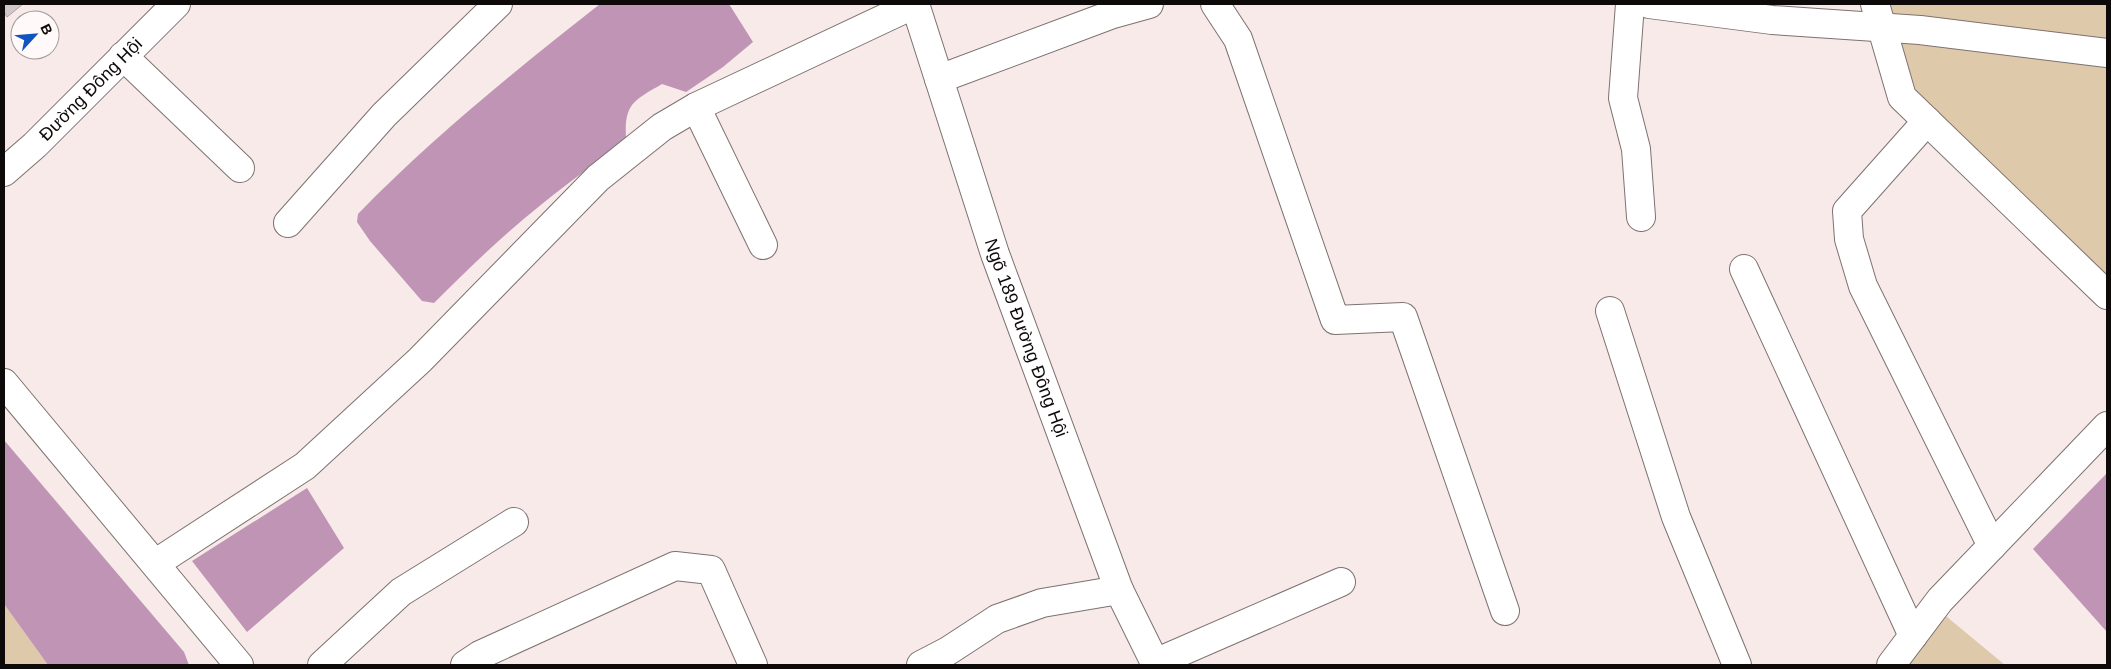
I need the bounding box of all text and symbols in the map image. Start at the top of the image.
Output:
north arrow [10,10,60,60]
text: B [37,21,56,37]
street label: Đường Đông Hội [35,34,146,145]
street label: Ngõ 189 Đường Đông Hội [981,236,1072,440]

